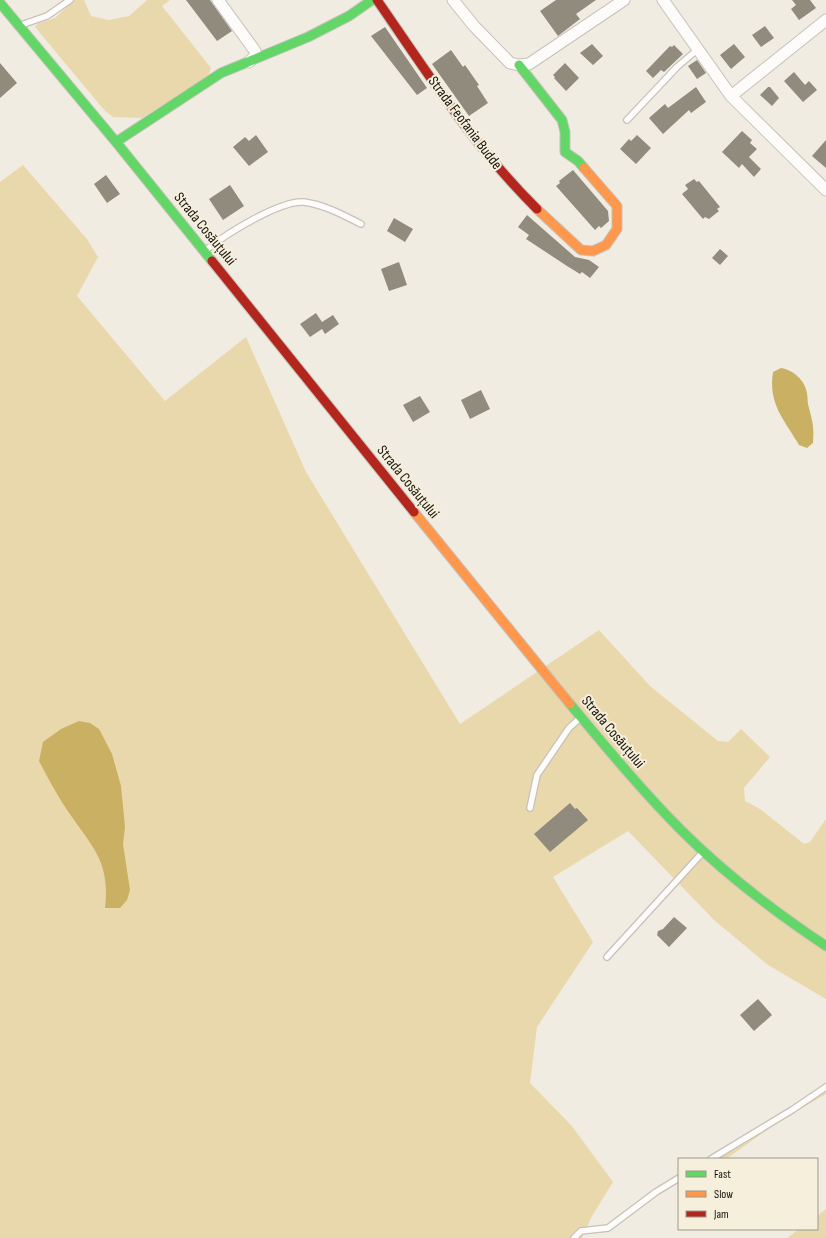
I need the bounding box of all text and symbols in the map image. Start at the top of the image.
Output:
street label: Strada Feofania Budde [424,73,506,173]
street label: Strada Cosăuțului [170,189,240,270]
street label: Strada Cosăuțului [373,442,443,523]
street label: Strada Cosăuțului [577,692,649,772]
legend [678,1158,818,1230]
text: Fast [714,1167,731,1182]
text: Slow [714,1187,733,1202]
text: Jam [713,1207,729,1222]

